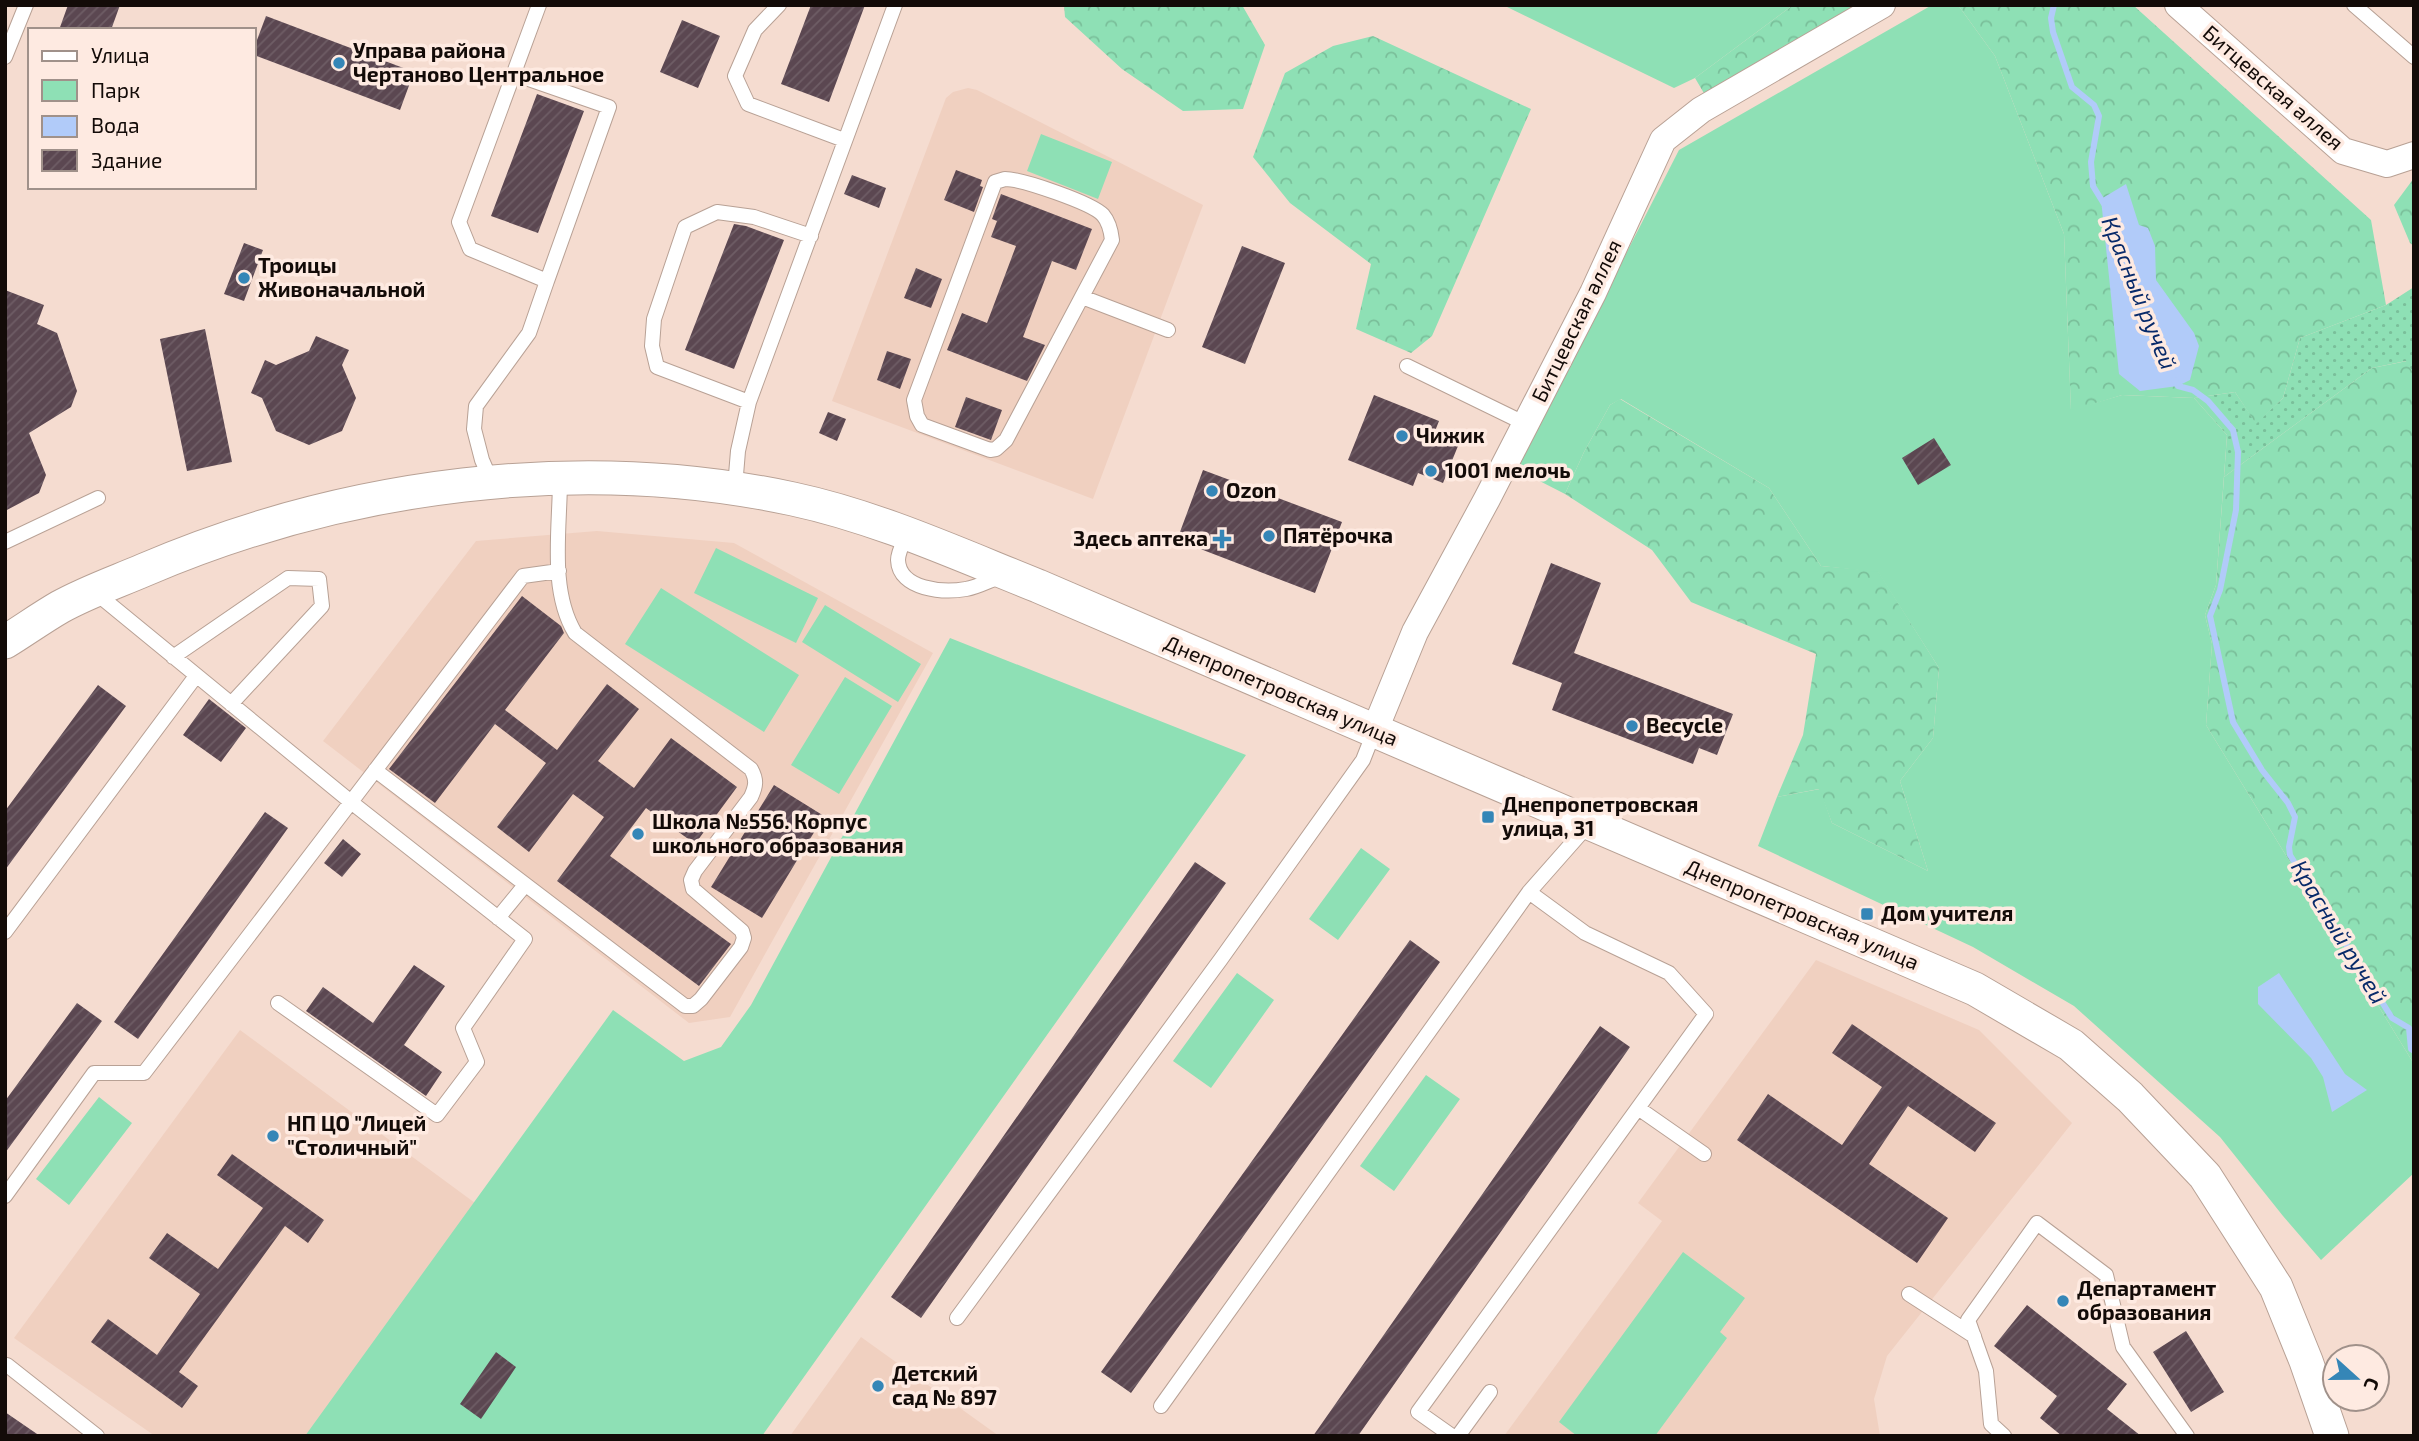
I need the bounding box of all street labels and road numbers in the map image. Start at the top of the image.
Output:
street label: Битцевская аллея [2199,19,2349,155]
street label: Битцевская аллея [1525,235,1626,406]
street label: Днепропетровская улица [1161,629,1402,751]
street label: Днепропетровская улица [1682,853,1923,975]

